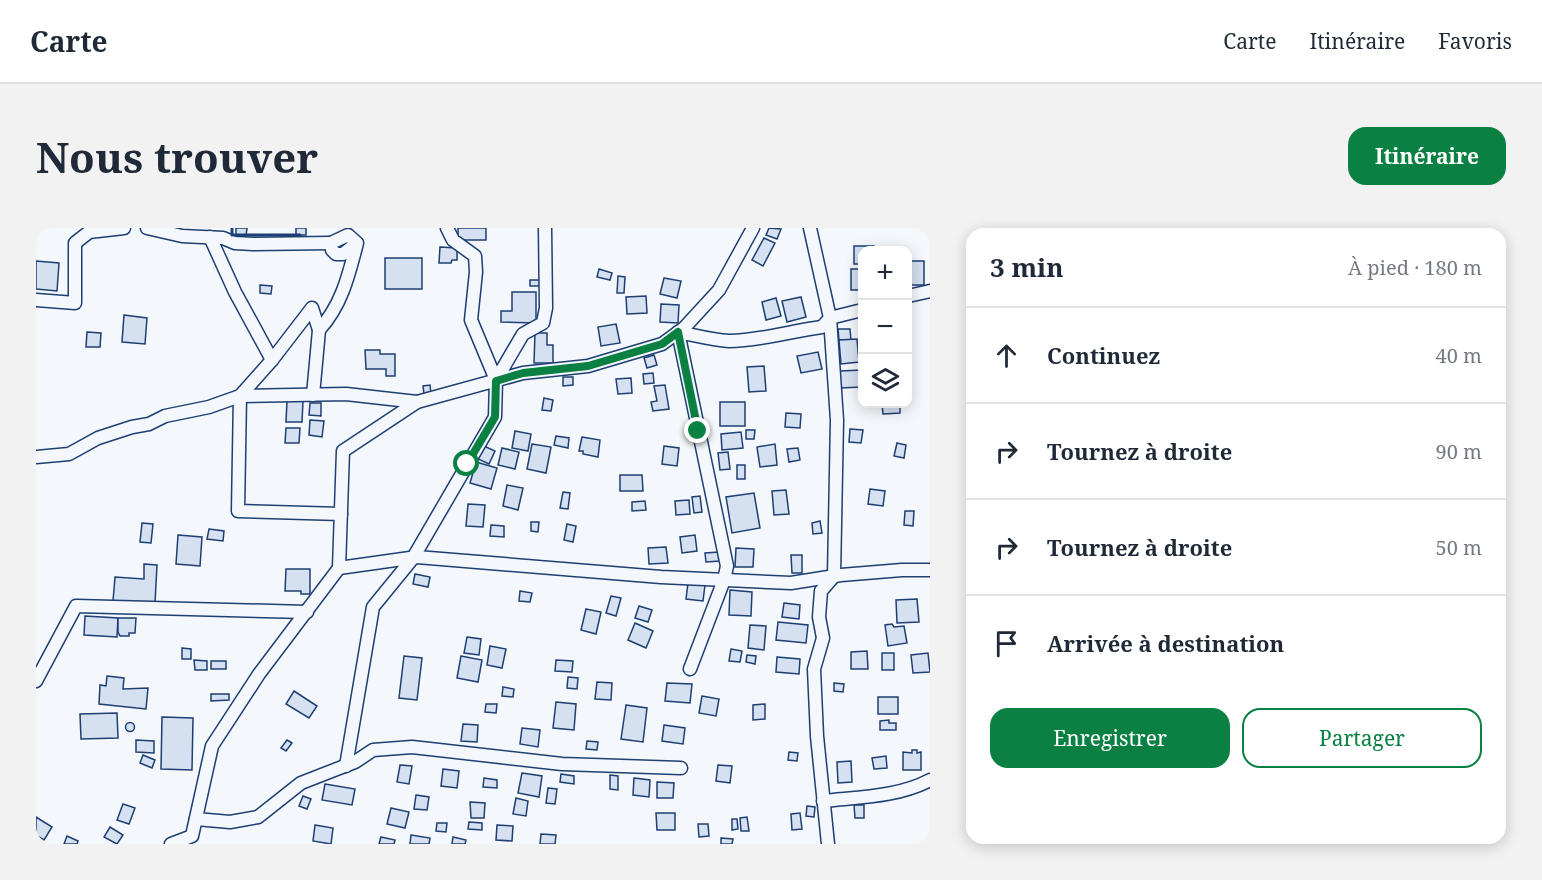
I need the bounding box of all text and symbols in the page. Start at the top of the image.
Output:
text: Carte [30,22,108,60]
text: Carte [1223,27,1277,55]
text: Itinéraire [1310,27,1405,55]
text: Favoris [1438,27,1512,55]
button: Itinéraire [1348,127,1506,185]
text: Nous trouver [36,128,318,185]
map controls [858,246,912,408]
button: + [858,246,912,300]
text: 3 min [990,249,1064,285]
text: À pied · 180 m [1348,254,1482,281]
button: − [858,300,912,354]
icon: ahead [990,339,1023,372]
text: Continuez [1047,340,1160,370]
text: 40 m [1436,342,1482,369]
button: layers [858,354,912,408]
route end [684,417,710,443]
icon: right [990,435,1023,468]
text: Tournez à droite [1047,436,1232,466]
text: 90 m [1436,438,1482,465]
route start [453,450,479,476]
icon: right [990,531,1023,564]
text: Tournez à droite [1047,532,1232,562]
text: 50 m [1436,534,1482,561]
icon: arrive [990,627,1023,660]
text: Arrivée à destination [1047,628,1284,658]
button: Enregistrer [990,708,1230,768]
button: Partager [1242,708,1482,768]

